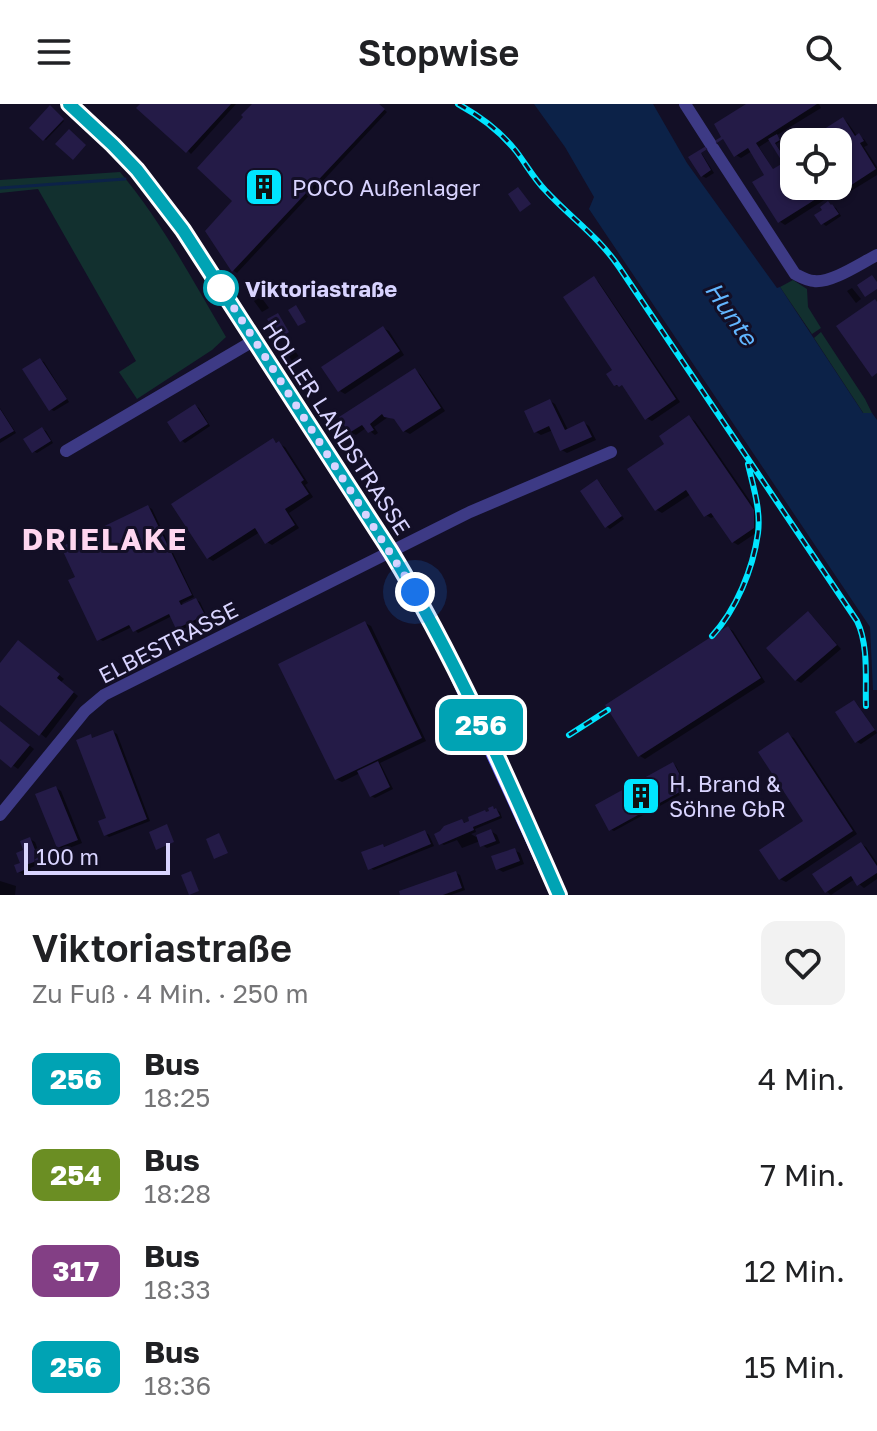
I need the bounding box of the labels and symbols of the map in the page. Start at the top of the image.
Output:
building icon: POCO Außenlager [243,166,285,208]
place label: POCO Außenlager [292,174,481,201]
marker: Viktoriastraße [204,271,238,305]
place label: Viktoriastraße [245,275,397,302]
water label: Hunte [700,276,765,352]
street label: HOLLER LANDSTRASSE [257,315,417,539]
district label: DRIELAKE [22,521,188,557]
your location [395,572,435,612]
street label: ELBESTRASSE [94,595,242,689]
line badge: 256 [435,699,527,751]
place label: H. Brand & Söhne GbR [669,770,786,822]
building icon: H. Brand & Söhne GbR [620,775,662,817]
scale bar [24,839,170,875]

